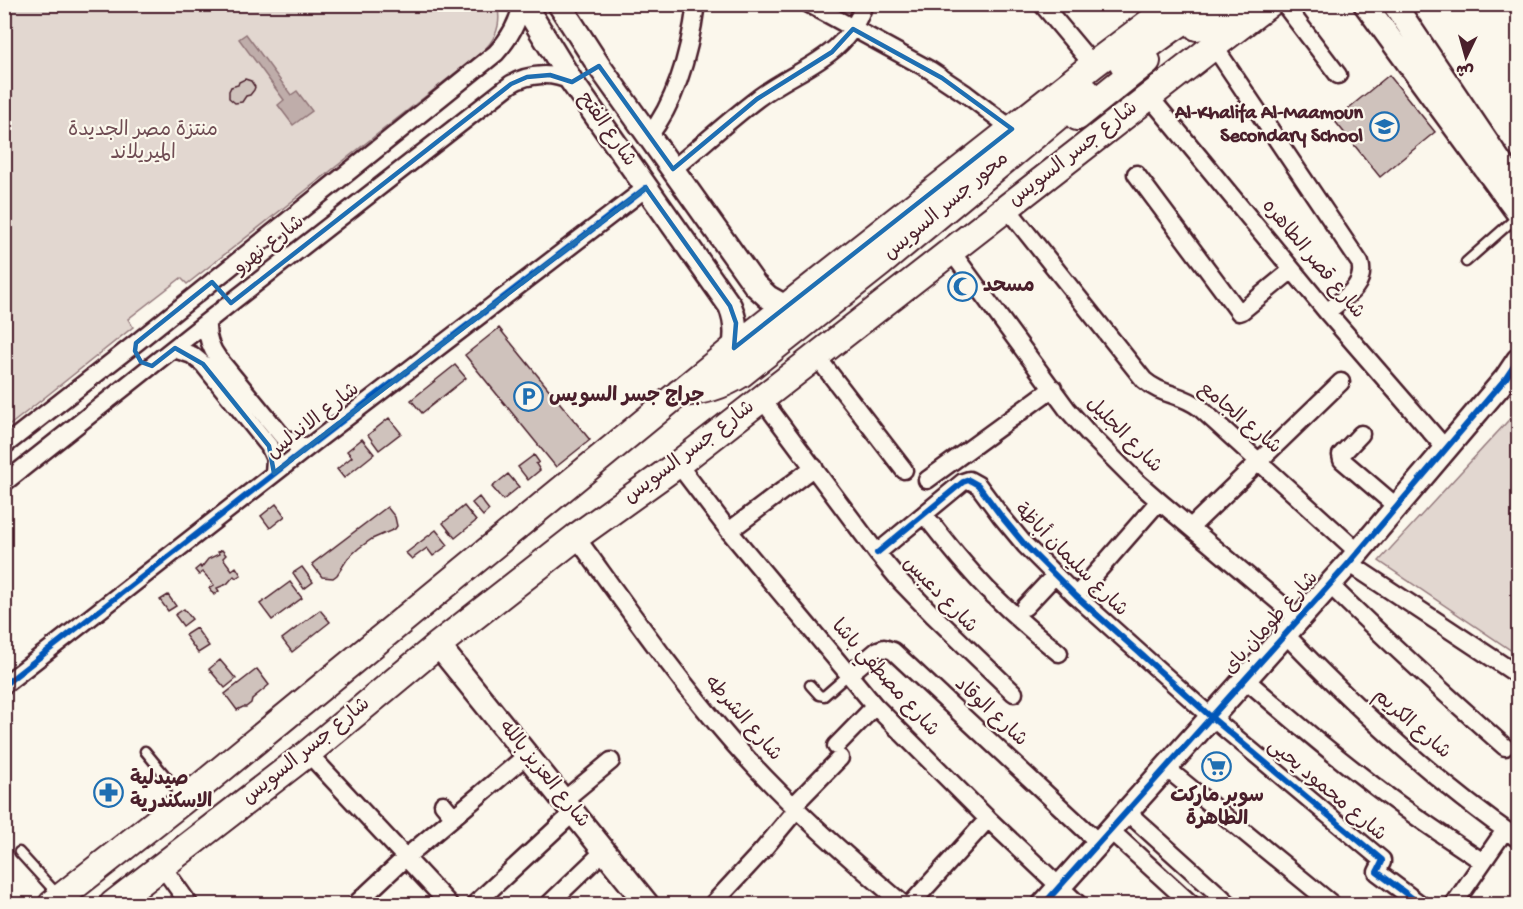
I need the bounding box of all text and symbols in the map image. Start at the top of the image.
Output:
north arrow [1436,27,1496,87]
text: ش [1455,58,1475,79]
street label: شارع الفتح [572,88,641,172]
street label: شارع جسر السويس [1004,97,1143,213]
place label: Al-Khalifa Al-Maamoun Secondary School [1174,103,1364,149]
school or university icon: Al-Khalifa Al-Maamoun Secondary School [1368,110,1400,142]
park label: منتزة مصر الجديدة الميريلاند [68,119,218,166]
street label: محور جسر السويس [879,147,1014,266]
street label: شارع قصر الطاهره [1256,195,1369,324]
street label: شارع نهرو [228,211,310,282]
mosque icon: مسحد [946,271,978,303]
place label: مسحد [983,276,1035,299]
street label: شارع الجامع [1193,377,1286,460]
street label: شارع الاندلس [263,378,365,465]
parking icon: جراج جسر السويس [512,381,544,413]
place label: جراج جسر السويس [549,385,704,409]
street label: شارع الجليل [1080,393,1166,479]
street label: شارع جسر السويس [619,396,760,510]
street label: شارع سليمان أباظة [1009,497,1134,622]
street label: شارع دعبس [897,552,982,639]
street label: شارع طومان باى [1219,567,1324,680]
street label: شارع مصطفي باشا [823,615,943,744]
street label: شارع الشرطه [698,671,786,767]
street label: شارع الوقاد [949,673,1032,752]
street label: شارع الكريم [1367,684,1455,765]
street label: شارع جسر السويس [238,693,376,811]
street label: شارع العزيز بالله [493,716,594,833]
street label: شارع محمود يحيى [1262,734,1391,847]
supermarket icon: سوبر ماركت الطاهرة [1201,750,1233,782]
place label: صيدلية الاسكندرية [130,768,213,815]
pharmacy icon: صيدلية الاسكندرية [93,776,125,808]
place label: سوبر ماركت الطاهرة [1170,785,1264,832]

